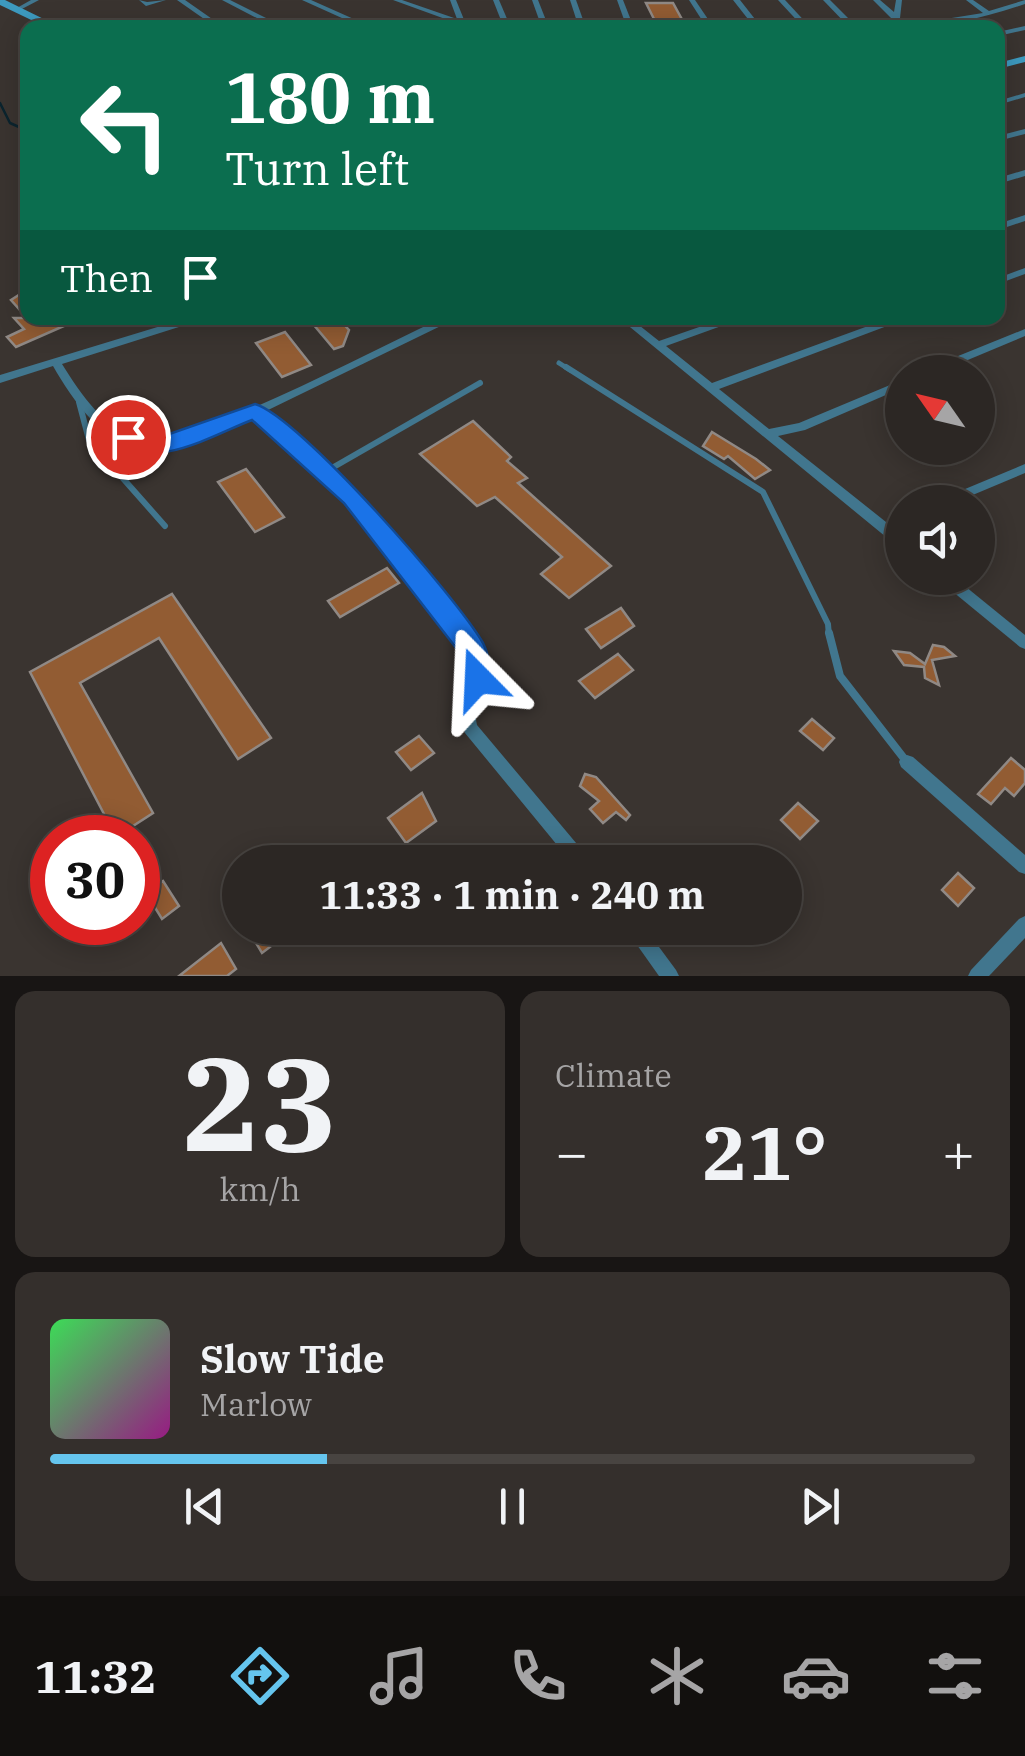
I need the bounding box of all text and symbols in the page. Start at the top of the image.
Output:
text: 180 m [225,51,435,142]
icon: left [60,60,190,190]
text: Turn left [225,139,409,197]
icon: arrive [173,250,228,305]
text: Then [60,253,153,302]
north arrow [885,355,995,465]
map controls [885,355,995,595]
pin [86,395,171,480]
icon: arrive [101,410,156,465]
button: sound [885,485,995,595]
position arrow [426,627,530,731]
speed limit sign: 30 [30,815,160,945]
text: 11:33 · 1 min · 240 m [319,870,705,919]
text: 23 [182,1018,338,1187]
text: Climate [555,1054,672,1096]
text: 21° [702,1103,828,1201]
text: − [555,1117,588,1188]
text: + [942,1117,975,1188]
text: km/h [220,1168,300,1210]
text: Slow Tide [200,1334,385,1383]
text: Marlow [200,1383,312,1425]
icon: previous [177,1479,232,1534]
icon: pause [485,1479,540,1534]
icon: next [793,1479,848,1534]
icon: directions [225,1641,295,1711]
icon: music [364,1641,434,1711]
icon: phone [503,1641,573,1711]
icon: climate [642,1641,712,1711]
icon: car [781,1641,851,1711]
icon: filters [920,1641,990,1711]
text: 11:32 [35,1647,156,1705]

